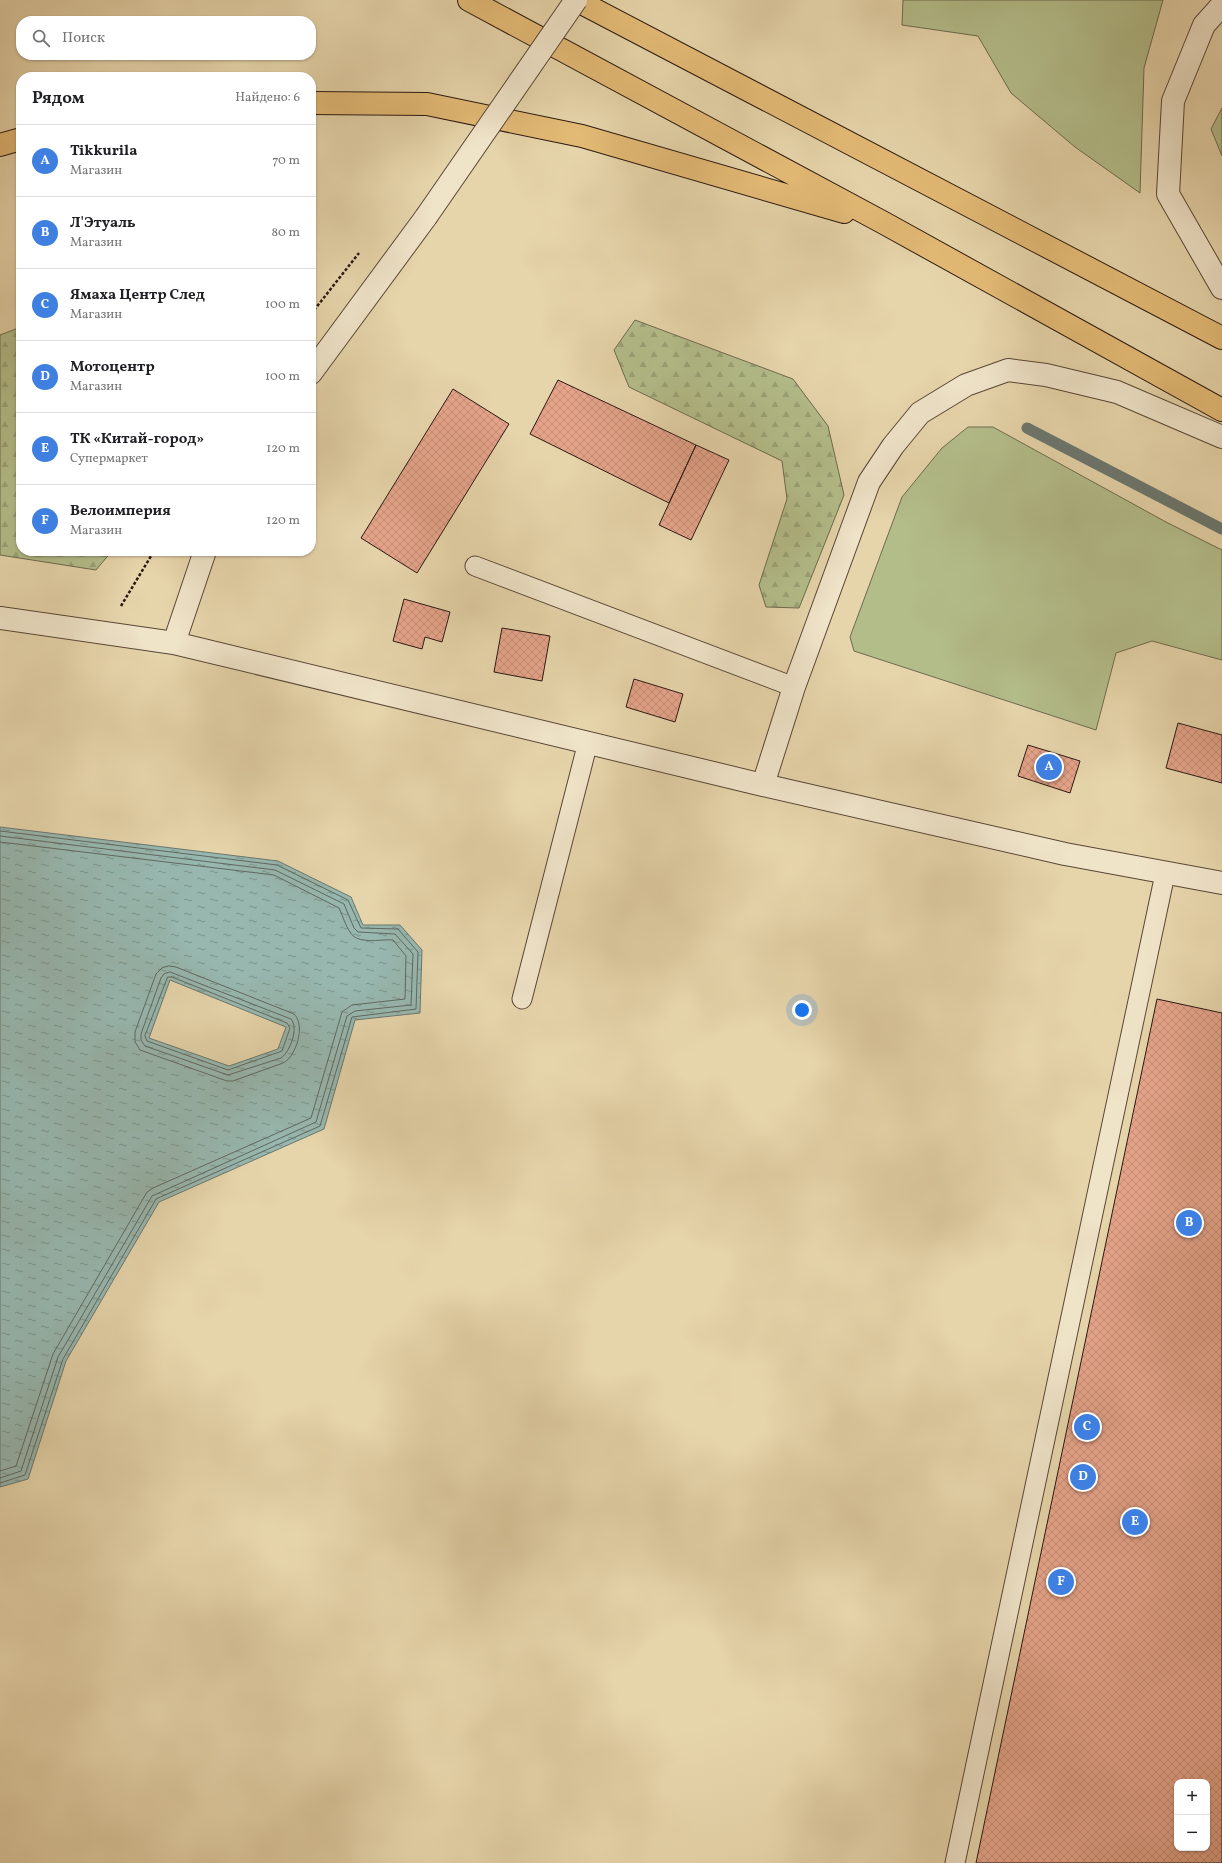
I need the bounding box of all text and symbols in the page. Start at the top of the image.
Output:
search box [16,16,316,60]
icon: search [30,27,52,49]
text: Поиск [62,28,105,49]
text: Рядом [32,87,85,110]
text: Найдено: 6 [235,89,300,107]
text: Tikkurila [70,141,137,162]
text: A [40,152,50,170]
text: 70 m [272,152,300,170]
text: Магазин [70,162,122,180]
text: Л'Этуаль [70,213,136,234]
text: B [41,224,49,242]
text: 80 m [271,224,300,242]
text: Магазин [70,234,122,252]
text: Ямаха Центр След [70,285,205,306]
text: C [41,296,49,314]
text: 100 m [265,296,300,314]
text: Магазин [70,306,122,324]
text: Мотоцентр [70,357,155,378]
text: D [40,368,50,386]
text: 100 m [265,368,300,386]
text: Магазин [70,378,122,396]
text: ТК «Китай-город» [70,429,204,450]
text: E [41,440,49,458]
text: 120 m [266,440,300,458]
text: Супермаркет [70,450,148,468]
text: Велоимперия [70,501,171,522]
text: F [41,512,49,530]
text: 120 m [266,512,300,530]
text: Магазин [70,522,122,540]
pin: A [1036,752,1062,782]
your location [792,1000,812,1020]
pin: B [1176,1208,1202,1238]
pin: C [1074,1412,1100,1442]
pin: D [1070,1462,1096,1492]
pin: E [1122,1507,1148,1537]
pin: F [1048,1567,1074,1597]
map controls [1174,1779,1210,1851]
button: + [1174,1779,1210,1815]
button: − [1174,1815,1210,1851]

